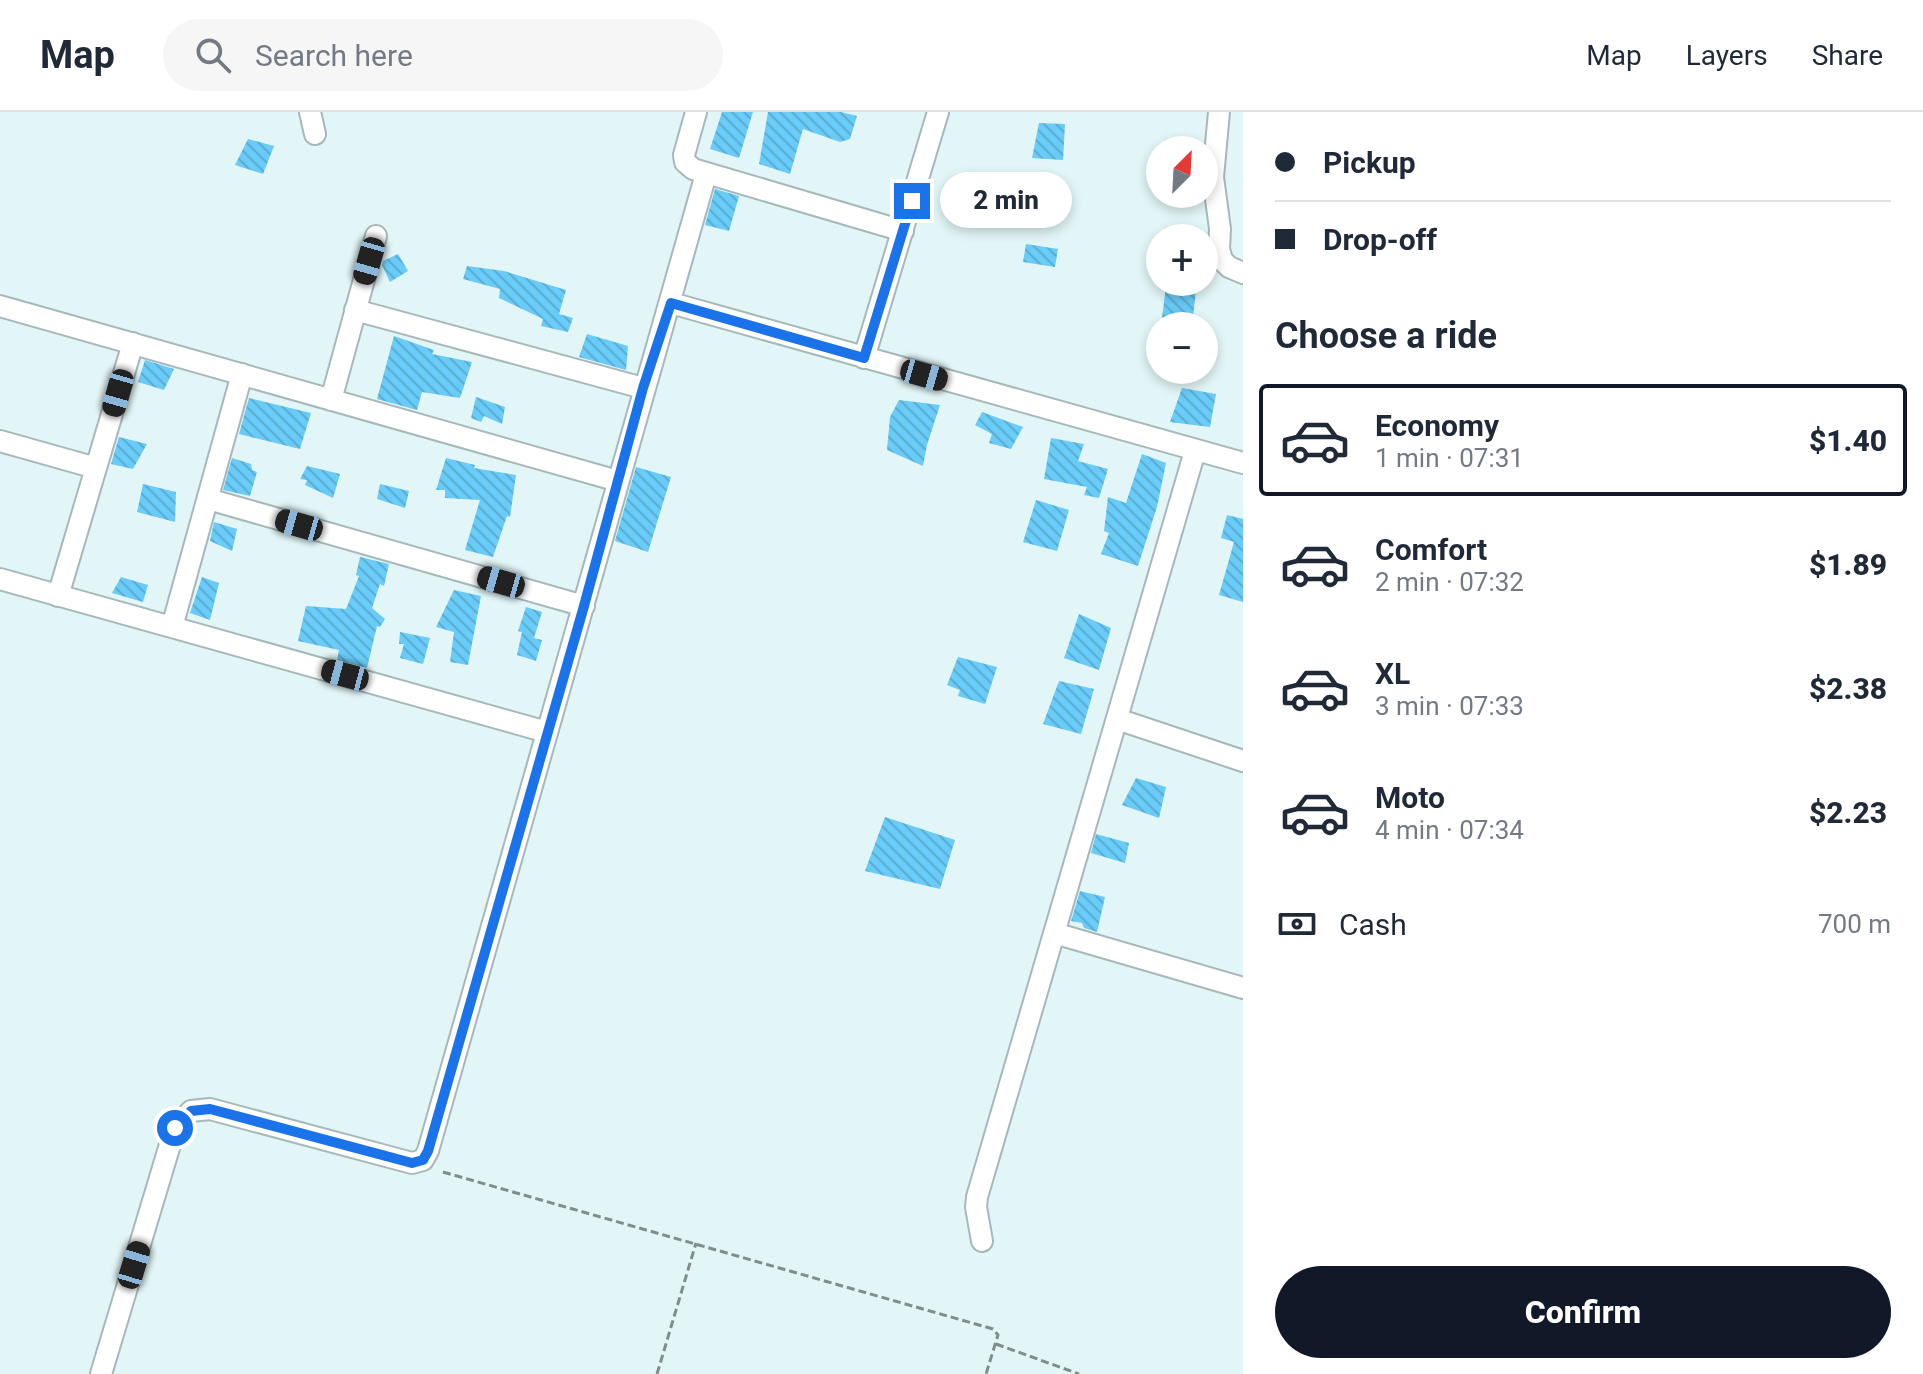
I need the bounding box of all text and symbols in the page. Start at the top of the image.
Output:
search box [163,19,723,91]
text: Map [40,33,115,77]
icon: search [191,33,235,77]
text: Search here [255,38,413,73]
text: Map [1586,39,1642,72]
text: Layers [1686,39,1768,72]
text: Share [1812,39,1883,72]
north arrow [1146,136,1218,208]
map controls [1146,136,1218,384]
text: Pickup [1323,145,1416,180]
callout: 2 min [940,173,1072,229]
route end [894,183,930,219]
text: 2 min [973,185,1039,215]
text: Drop-off [1323,222,1437,257]
button: + [1146,224,1218,296]
car [351,235,387,287]
button: − [1146,312,1218,384]
text: Choose a ride [1275,315,1497,357]
car [898,357,950,393]
car [100,367,136,419]
icon: car [1279,404,1351,476]
text: Economy [1375,408,1499,443]
text: $1.40 [1809,423,1887,458]
text: 1 min · 07:31 [1375,443,1524,473]
car [273,507,325,543]
icon: car [1279,528,1351,600]
text: Comfort [1375,532,1487,567]
text: $1.89 [1809,547,1887,582]
car [475,564,527,600]
text: 2 min · 07:32 [1375,567,1524,597]
icon: car [1279,652,1351,724]
text: XL [1375,656,1410,691]
car [319,657,371,693]
text: $2.38 [1809,671,1887,706]
text: 3 min · 07:33 [1375,691,1524,721]
icon: car [1279,776,1351,848]
text: Moto [1375,780,1445,815]
text: $2.23 [1809,795,1887,830]
text: 4 min · 07:34 [1375,815,1524,845]
icon: cash [1275,902,1319,946]
text: Cash [1339,907,1407,942]
text: 700 m [1818,909,1891,939]
route start [157,1110,193,1146]
car [116,1239,152,1291]
button: Confirm [1275,1266,1891,1358]

